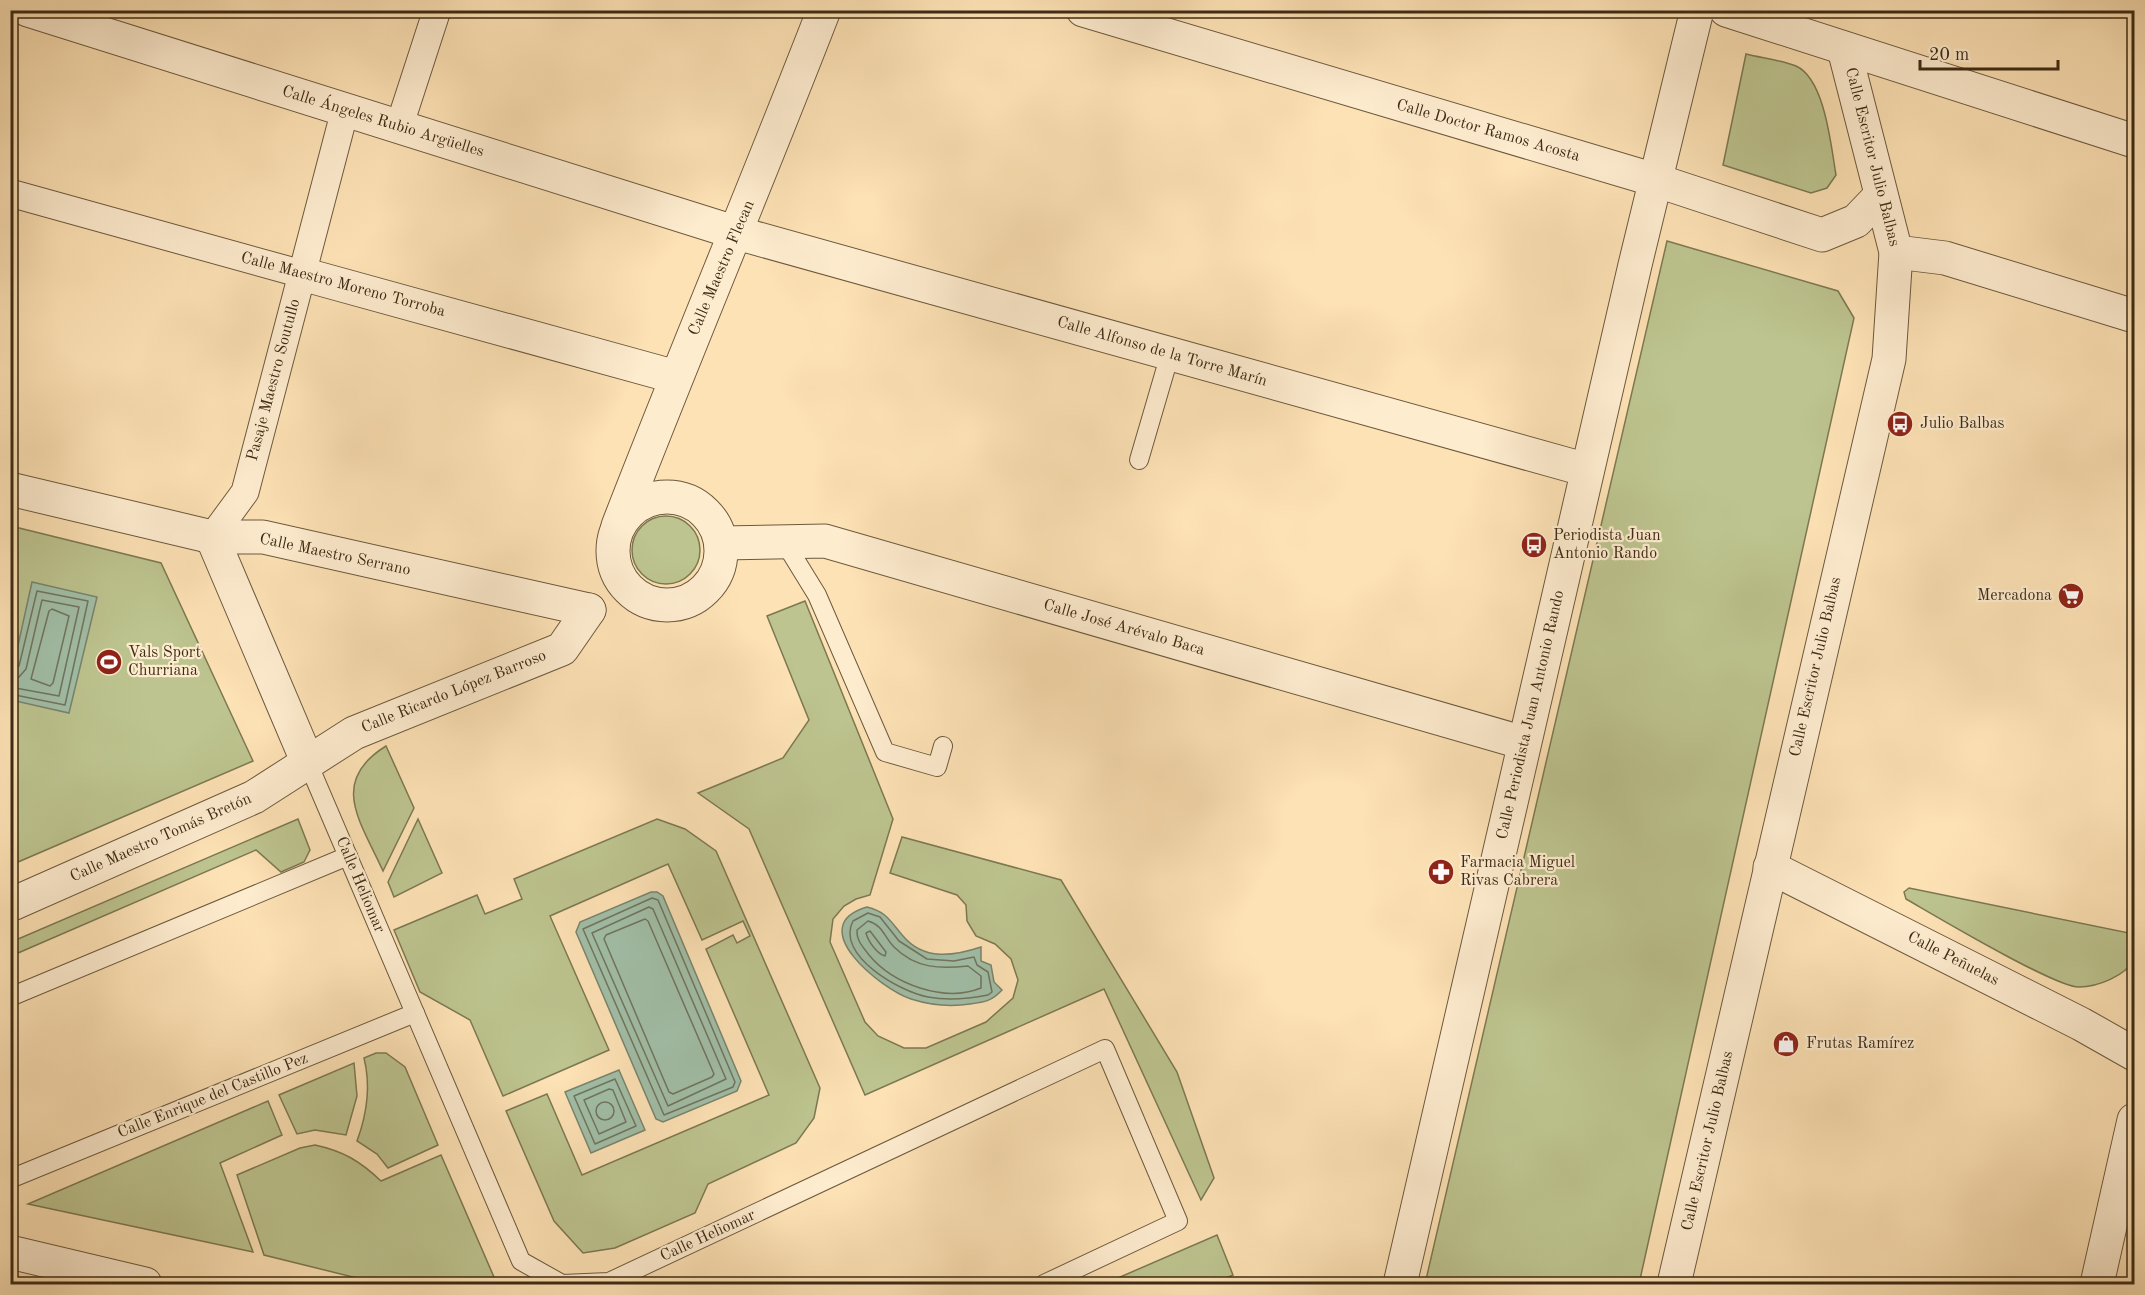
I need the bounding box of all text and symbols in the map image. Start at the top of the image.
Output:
scale bar [1920,33,2058,71]
text: 20 m [1929,46,1969,64]
street label: Calle Escritor Julio Balbas [1842,66,1902,248]
street label: Calle Ángeles Rubio Argüelles [280,80,487,160]
street label: Calle Doctor Ramos Acosta [1394,97,1582,165]
street label: Calle Maestro Flecan [686,198,758,338]
street label: Calle Maestro Moreno Torroba [239,250,447,320]
street label: Pasaje Maestro Soutullo [245,297,303,463]
street label: Calle Alfonso de la Torre Marín [1055,314,1269,390]
bus stop icon: Julio Balbas [1885,409,1915,439]
place label: Julio Balbas [1920,416,2005,432]
place label: Periodista Juan Antonio Rando [1553,528,1661,562]
bus stop icon: Periodista Juan Antonio Rando [1519,530,1549,560]
street label: Calle Maestro Serrano [258,531,412,579]
street label: Calle Escritor Julio Balbas [1788,575,1845,758]
supermarket icon: Mercadona [2056,581,2086,611]
place label: Mercadona [1977,588,2052,604]
street label: Calle Periodista Juan Antonio Rando [1495,589,1568,841]
street label: Calle José Arévalo Baca [1042,597,1207,659]
place label: Vals Sport Churriana [128,645,201,679]
sports icon: Vals Sport Churriana [94,647,124,677]
street label: Calle Ricardo López Barroso [359,648,549,736]
street label: Calle Maestro Tomás Bretón [68,791,254,885]
street label: Calle Heliomar [333,835,388,936]
place label: Farmacia Miguel Rivas Cabrera [1460,855,1575,889]
pharmacy icon: Farmacia Miguel Rivas Cabrera [1426,857,1456,887]
street label: Calle Peñuelas [1905,929,2001,989]
shop icon: Frutas Ramírez [1771,1029,1801,1059]
place label: Frutas Ramírez [1806,1036,1914,1052]
street label: Calle Escritor Julio Balbas [1680,1049,1737,1232]
street label: Calle Enrique del Castillo Pez [116,1050,310,1142]
street label: Calle Heliomar [658,1207,758,1265]

